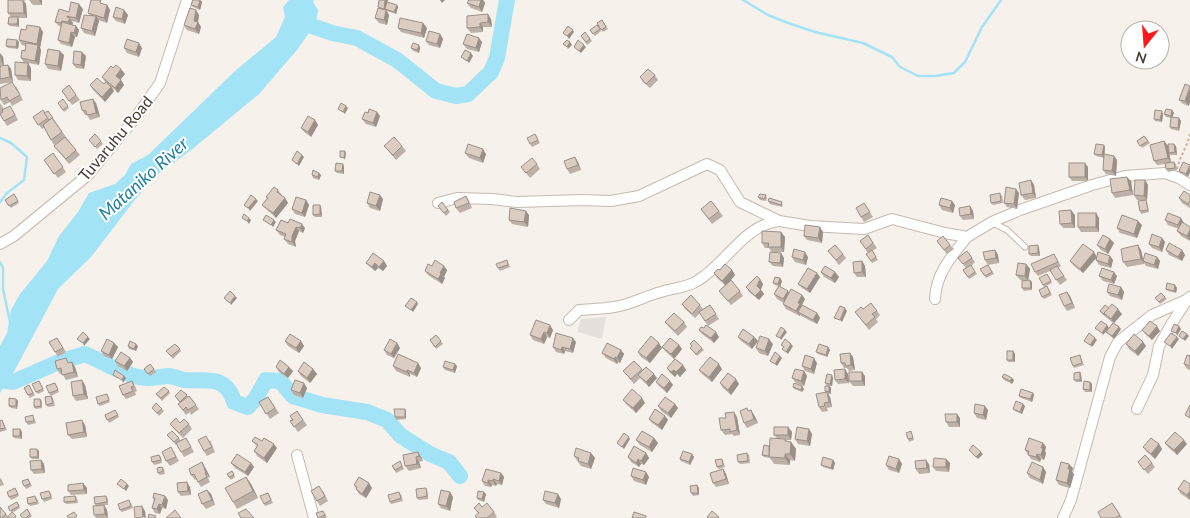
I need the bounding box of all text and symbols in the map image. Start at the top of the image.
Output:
north arrow [1120,20,1170,70]
text: N [1133,48,1149,68]
street label: Tuvaruhu Road [74,92,156,184]
water label: Mataniko River [94,132,193,224]

